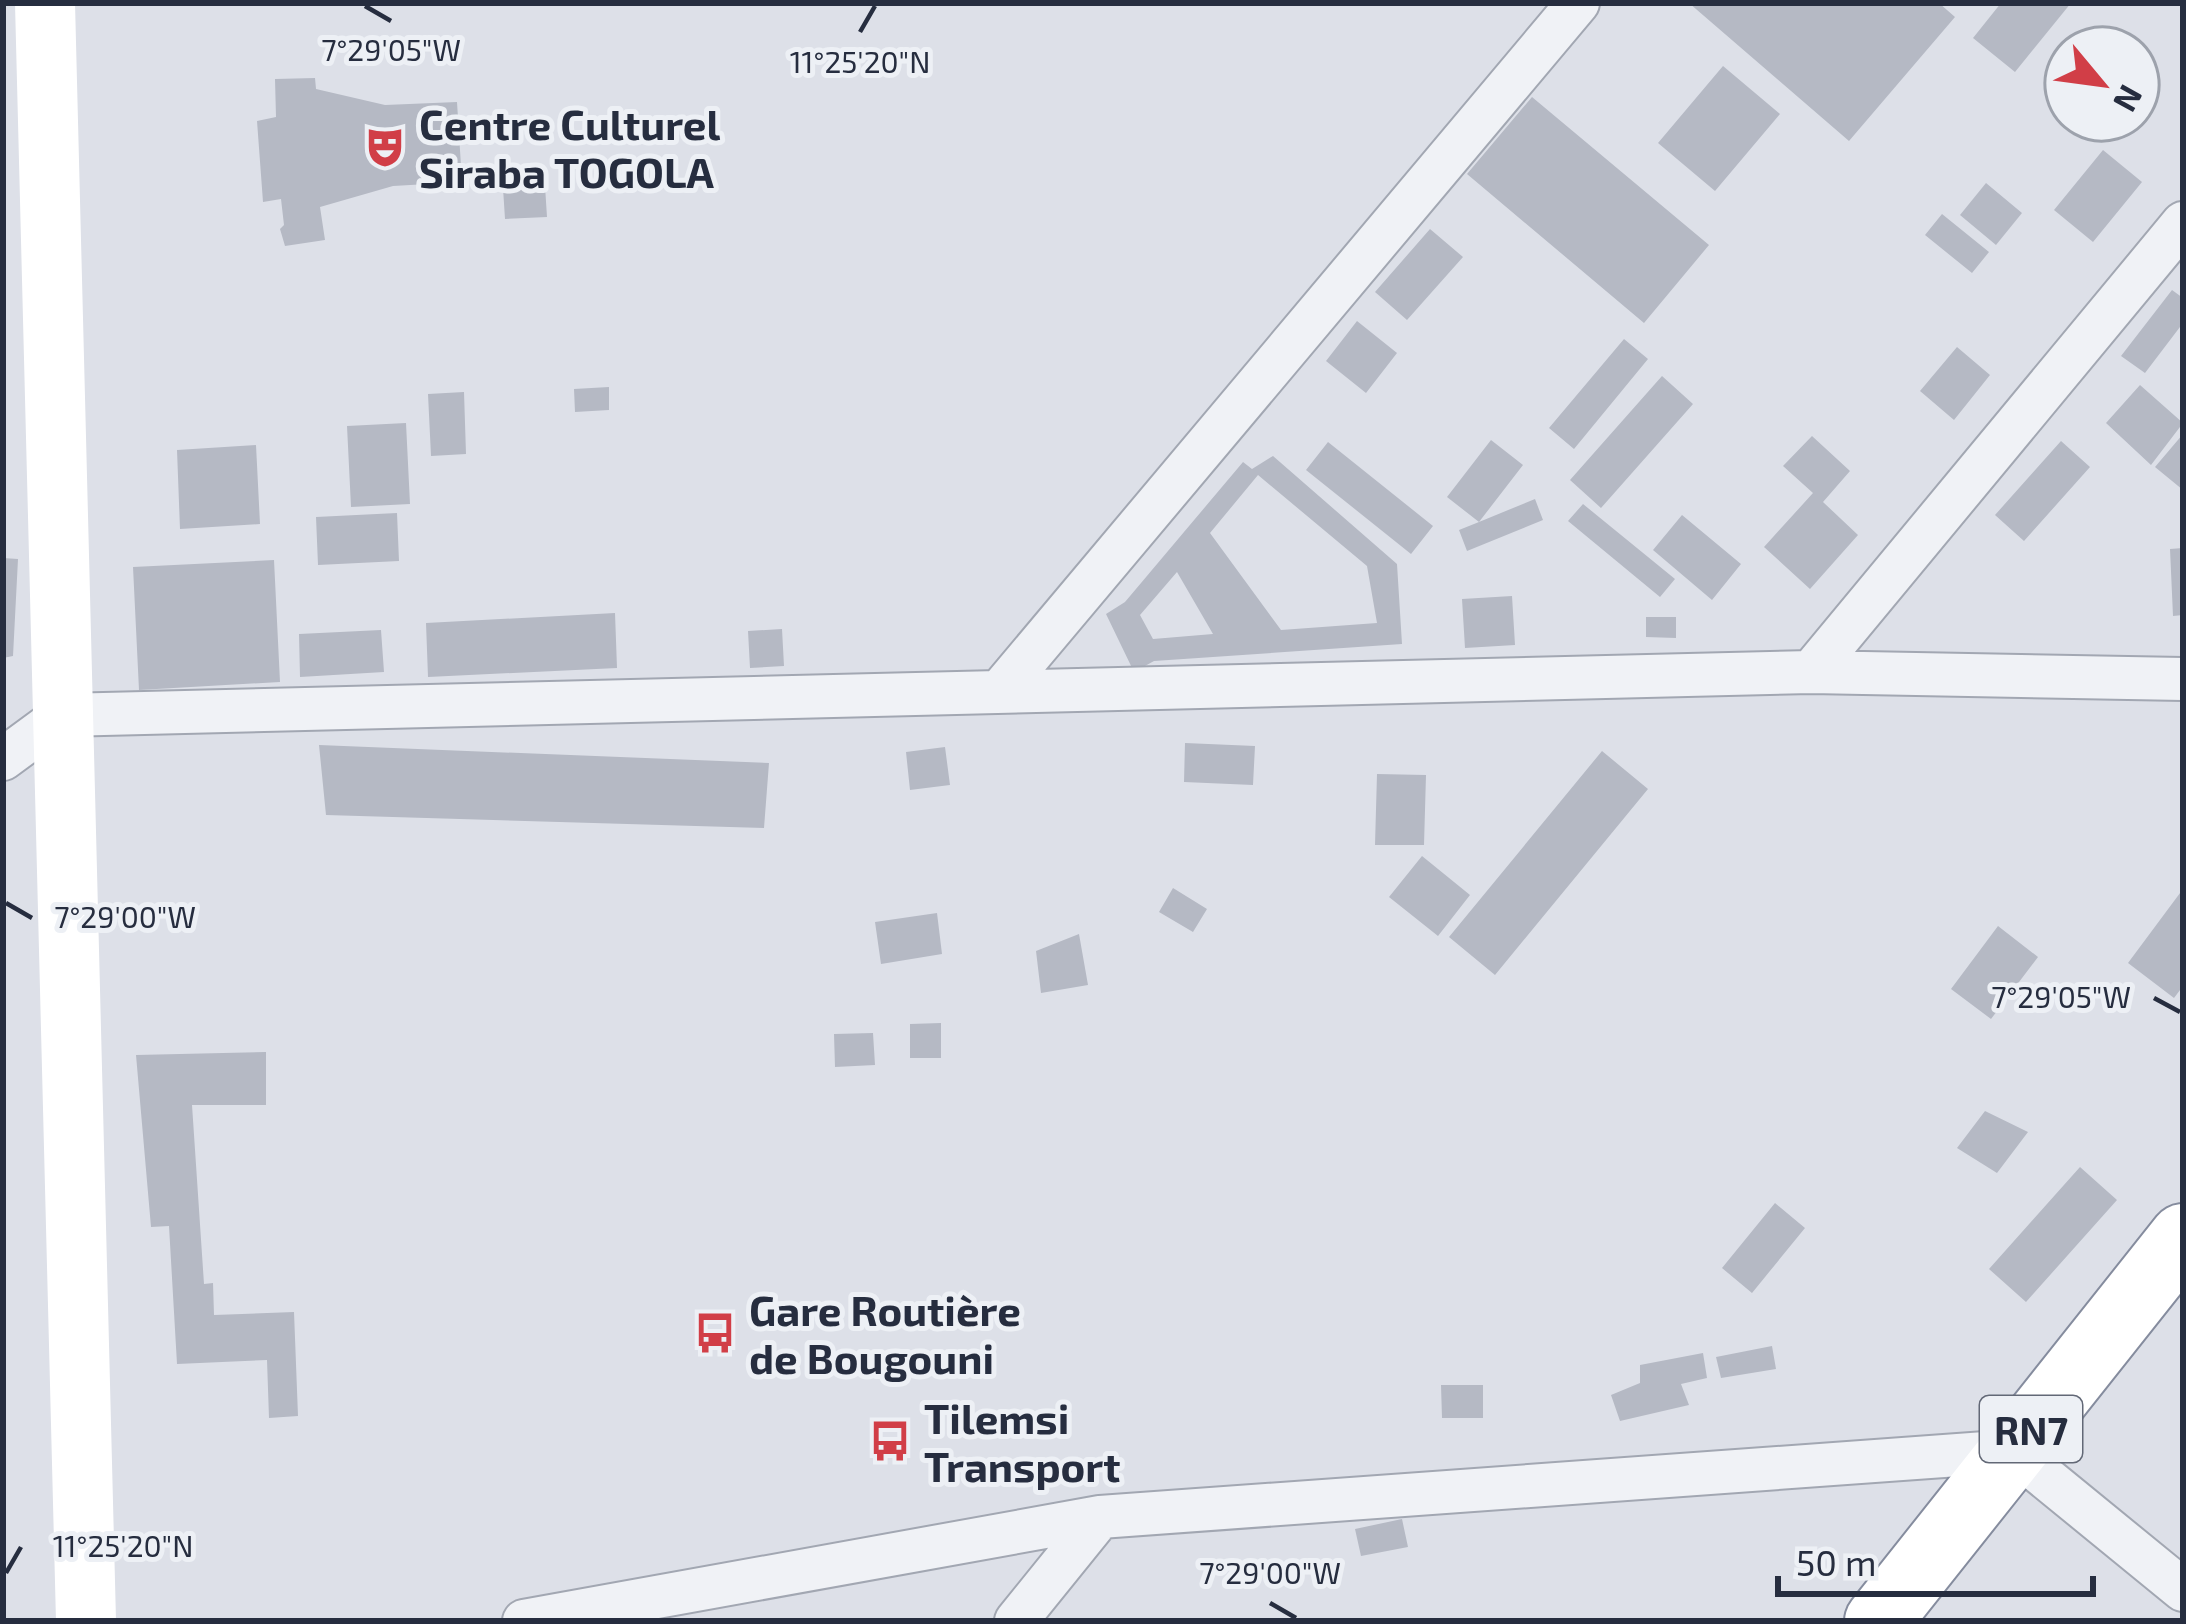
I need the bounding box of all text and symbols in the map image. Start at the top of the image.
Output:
north arrow [2042,24,2162,144]
text: 7°29'05"W [321,31,461,67]
text: 11°25'20"N [790,43,930,79]
text: N [2106,79,2152,119]
place label: Centre Culturel Siraba TOGOLA [419,98,720,196]
theatre icon: Centre Culturel Siraba TOGOLA [362,124,408,170]
text: 7°29'00"W [54,898,196,934]
text: 7°29'05"W [1991,978,2131,1014]
place label: Gare Routière de Bougouni [749,1284,1021,1382]
bus stop icon: Gare Routière de Bougouni [692,1310,738,1356]
place label: Tilemsi Transport [924,1392,1121,1490]
road number: RN7 [1980,1396,2082,1462]
bus stop icon: Tilemsi Transport [867,1418,913,1464]
scale bar [1778,1522,2093,1596]
text: 11°25'20"N [53,1527,193,1563]
text: 50 m [1796,1540,1877,1583]
text: 7°29'00"W [1199,1554,1341,1590]

